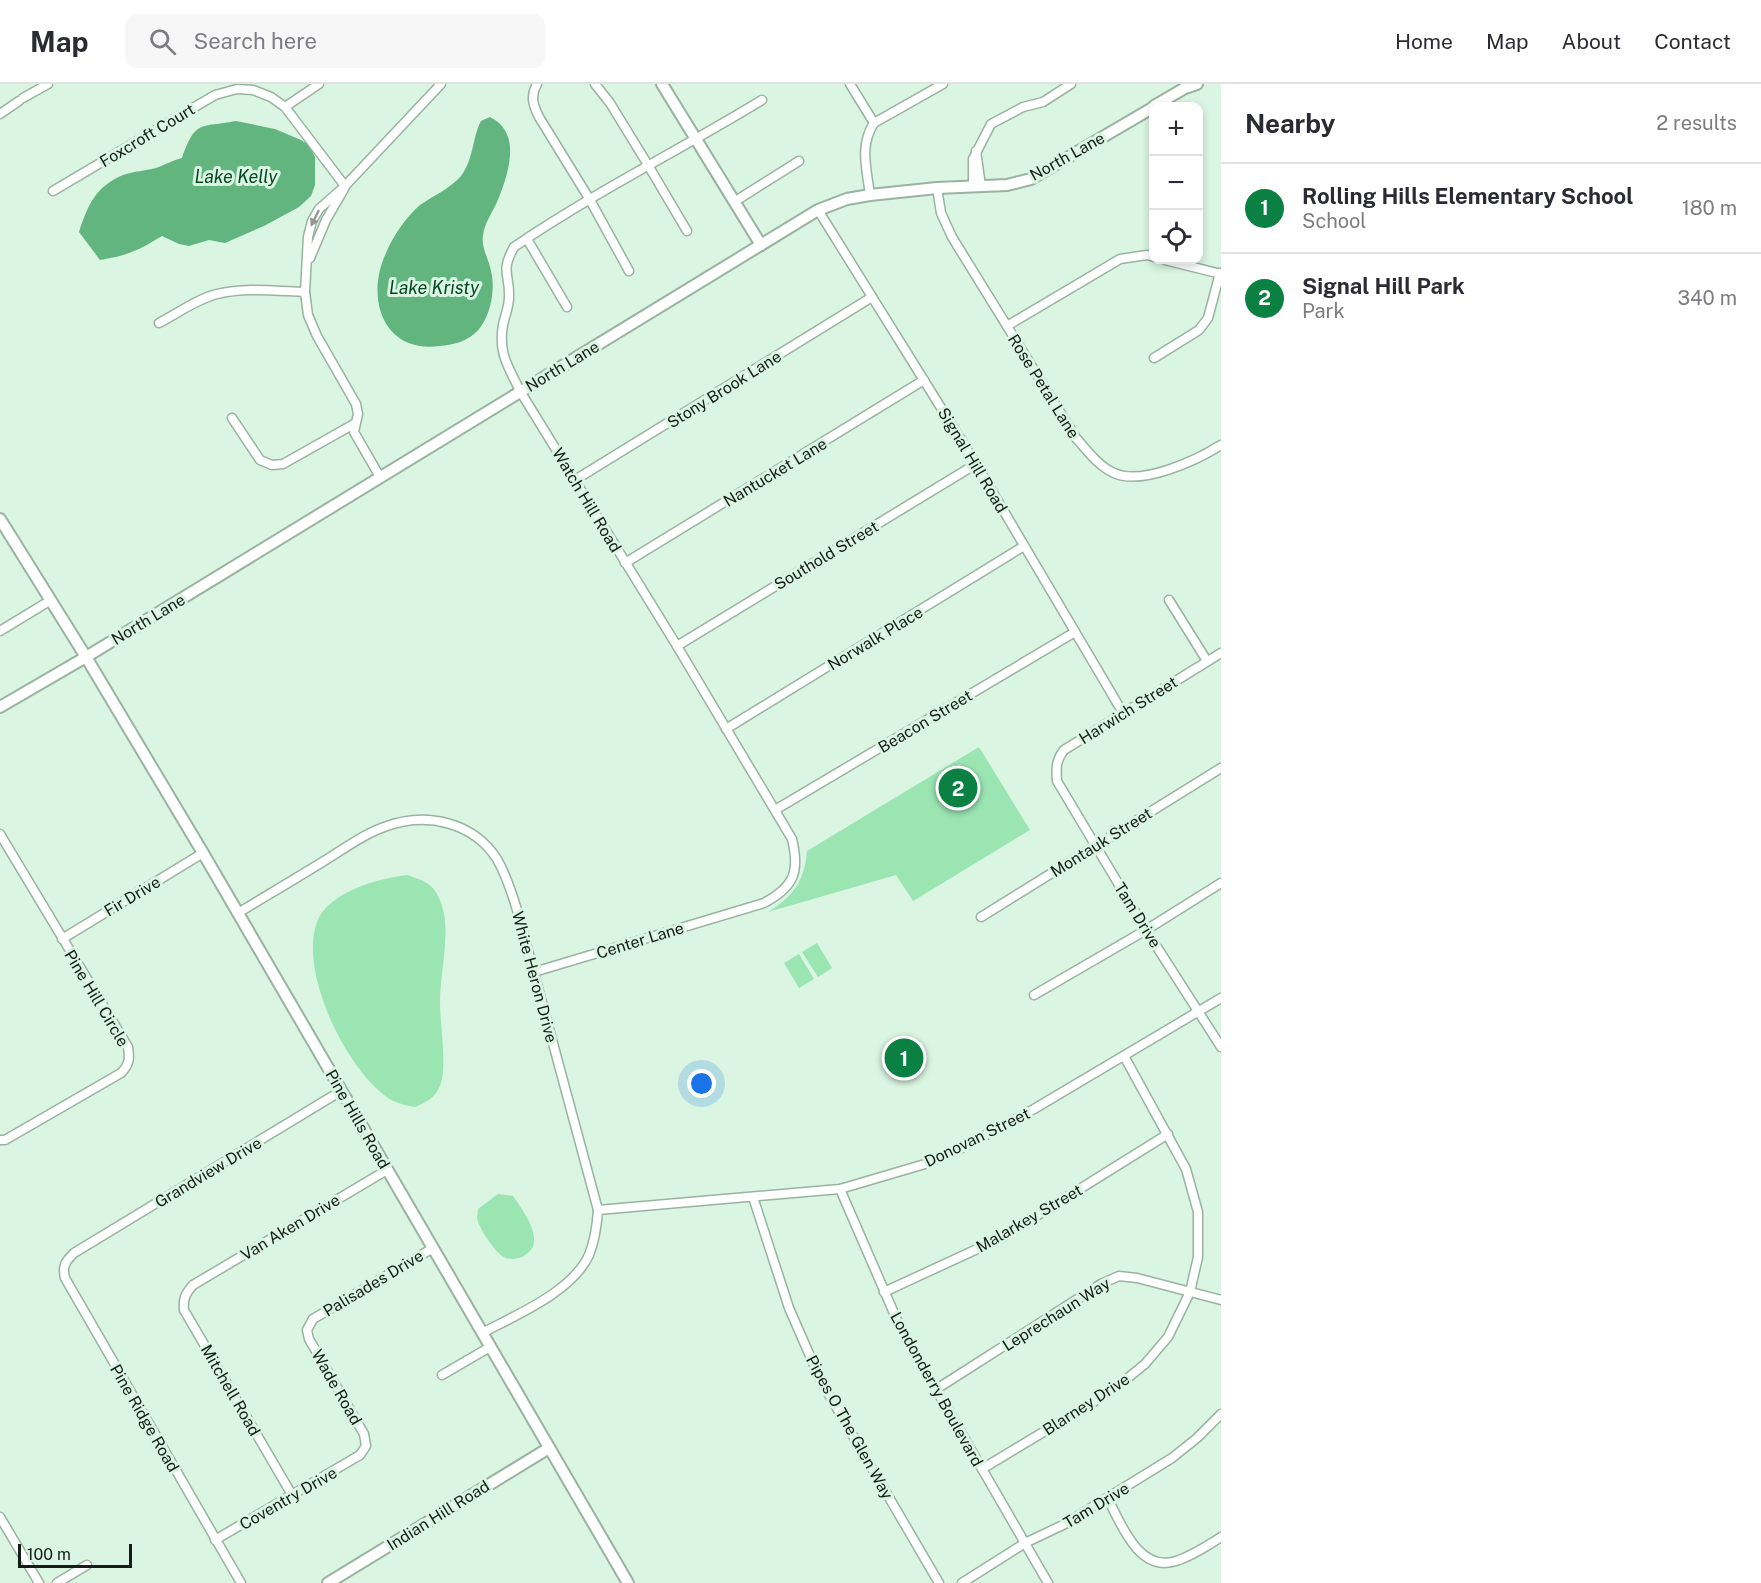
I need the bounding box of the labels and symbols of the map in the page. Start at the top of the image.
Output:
street label: Foxcroft Court [96,100,198,171]
street label: North Lane [1027,128,1108,185]
water label: Lake Kelly [194,166,278,187]
one-way arrow [311,209,320,226]
water label: Lake Kristy [389,277,480,298]
street label: Rose Petal Lane [1004,331,1083,442]
street label: North Lane [522,337,603,396]
street label: Stony Brook Lane [664,347,785,432]
street label: Signal Hill Road [934,404,1011,516]
street label: Nantucket Lane [720,434,830,511]
street label: Watch Hill Road [548,445,625,556]
street label: Southold Street [771,517,882,594]
street label: North Lane [108,590,189,649]
street label: Norwalk Place [824,603,926,674]
street label: Harwich Street [1076,673,1181,748]
street label: Beacon Street [875,686,976,757]
pin: 2 [938,766,978,810]
street label: Montauk Street [1047,804,1155,881]
street label: Fir Drive [101,872,164,921]
street label: Tam Drive [1110,879,1165,951]
street label: White Heron Drive [508,909,561,1045]
street label: Center Lane [594,918,686,963]
street label: Pine Hill Circle [60,947,133,1050]
pin: 1 [884,1036,924,1080]
street label: Pine Hills Road [321,1066,394,1172]
your location [687,1069,716,1098]
street label: Donovan Street [921,1104,1033,1171]
street label: Grandview Drive [152,1133,265,1212]
street label: Malarkey Street [973,1180,1086,1257]
street label: Van Aken Drive [237,1190,343,1265]
street label: Palisades Drive [320,1246,427,1321]
street label: Leprechaun Way [999,1273,1114,1355]
street label: Londonderry Boulevard [886,1309,987,1470]
street label: Mitchell Road [197,1341,264,1439]
street label: Wade Road [307,1346,366,1428]
street label: Pipes O The Glen Way [802,1352,897,1503]
street label: Pine Ridge Road [106,1361,183,1475]
street label: Blarney Drive [1039,1369,1133,1439]
street label: Coventry Drive [236,1463,340,1534]
street label: Indian Hill Road [384,1476,493,1554]
street label: Tam Drive [1060,1478,1133,1532]
scale bar [18,1541,132,1568]

